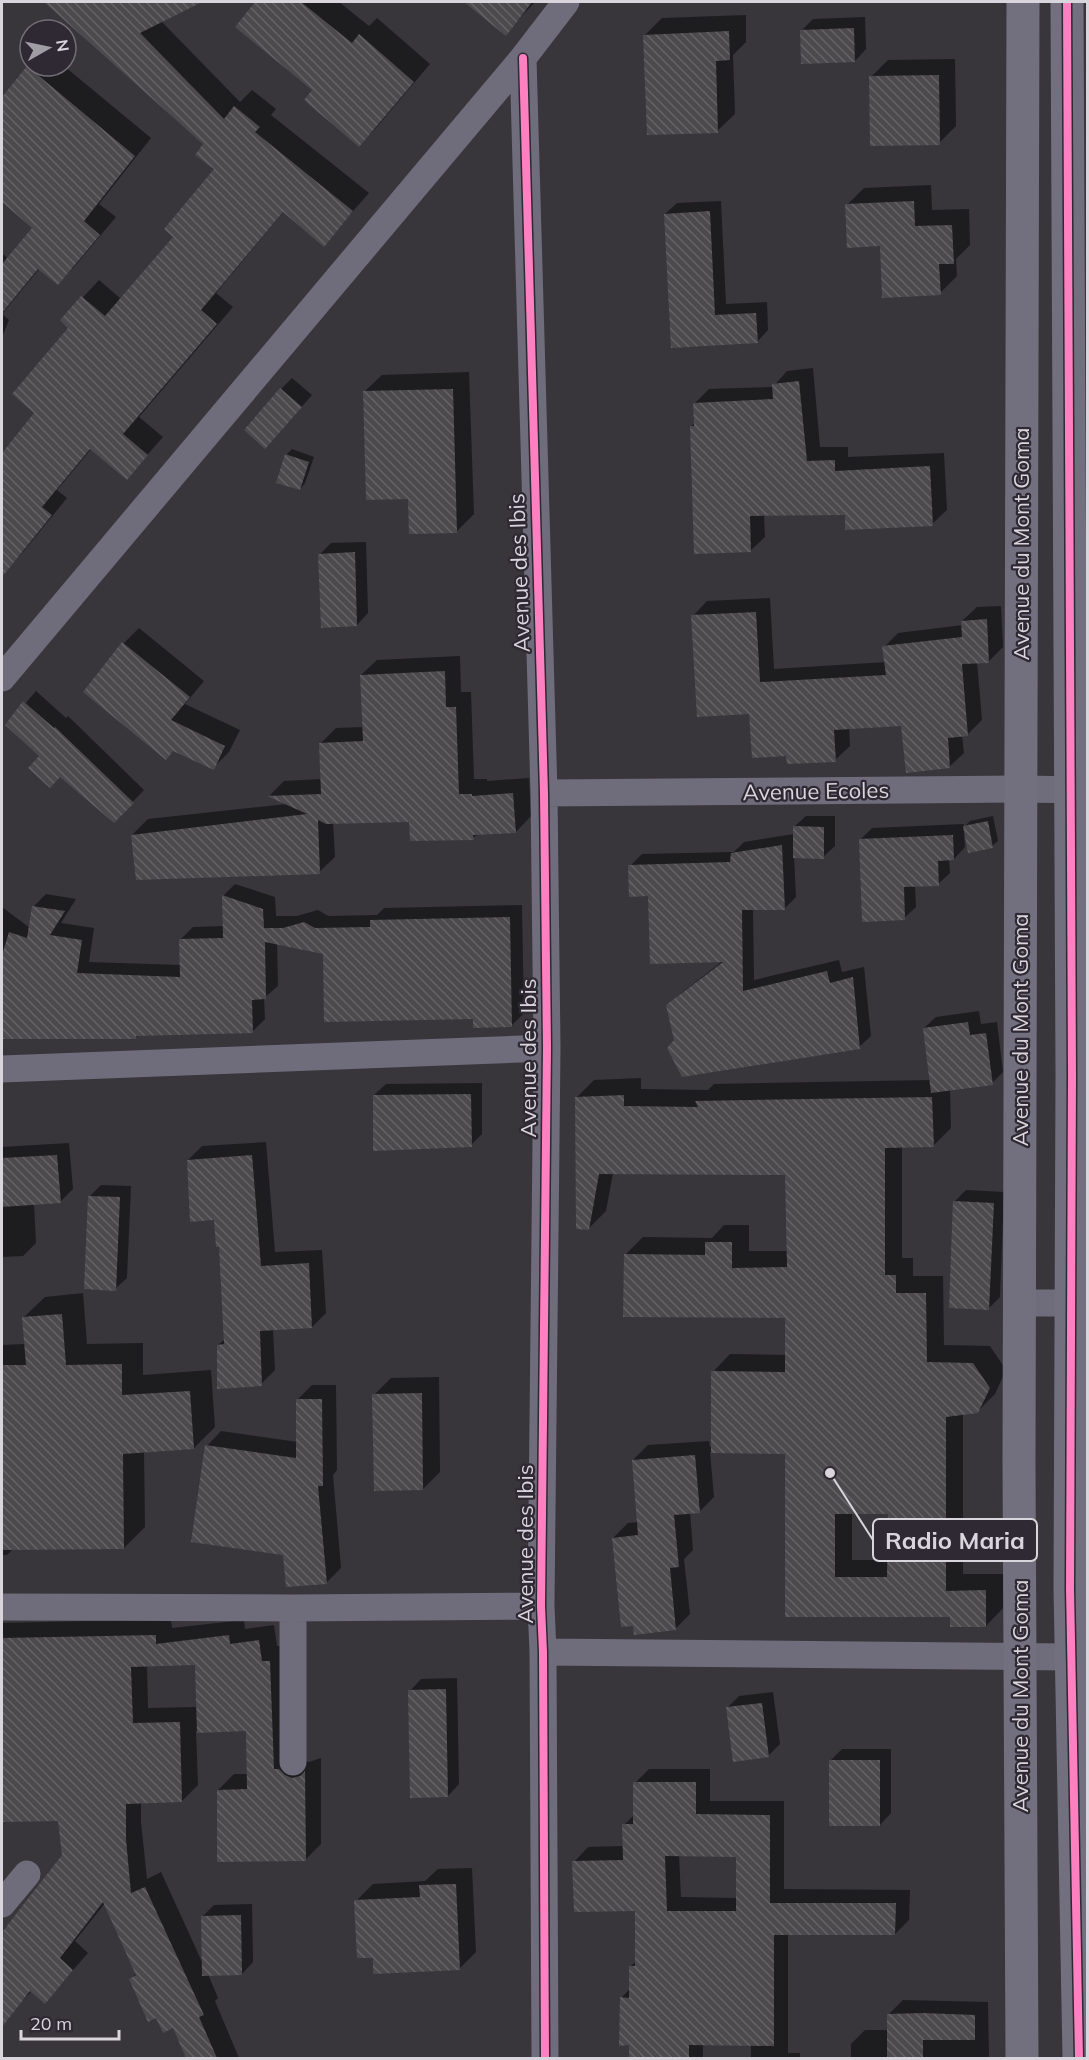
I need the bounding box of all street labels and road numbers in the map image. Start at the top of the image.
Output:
street label: Avenue du Mont Goma [1007,428,1035,660]
street label: Avenue des Ibis [502,493,536,653]
street label: Avenue Ecoles [742,776,890,806]
street label: Avenue du Mont Goma [1006,914,1034,1146]
street label: Avenue des Ibis [514,978,542,1138]
street label: Avenue des Ibis [511,1464,539,1624]
street label: Avenue du Mont Goma [1006,1580,1034,1812]

